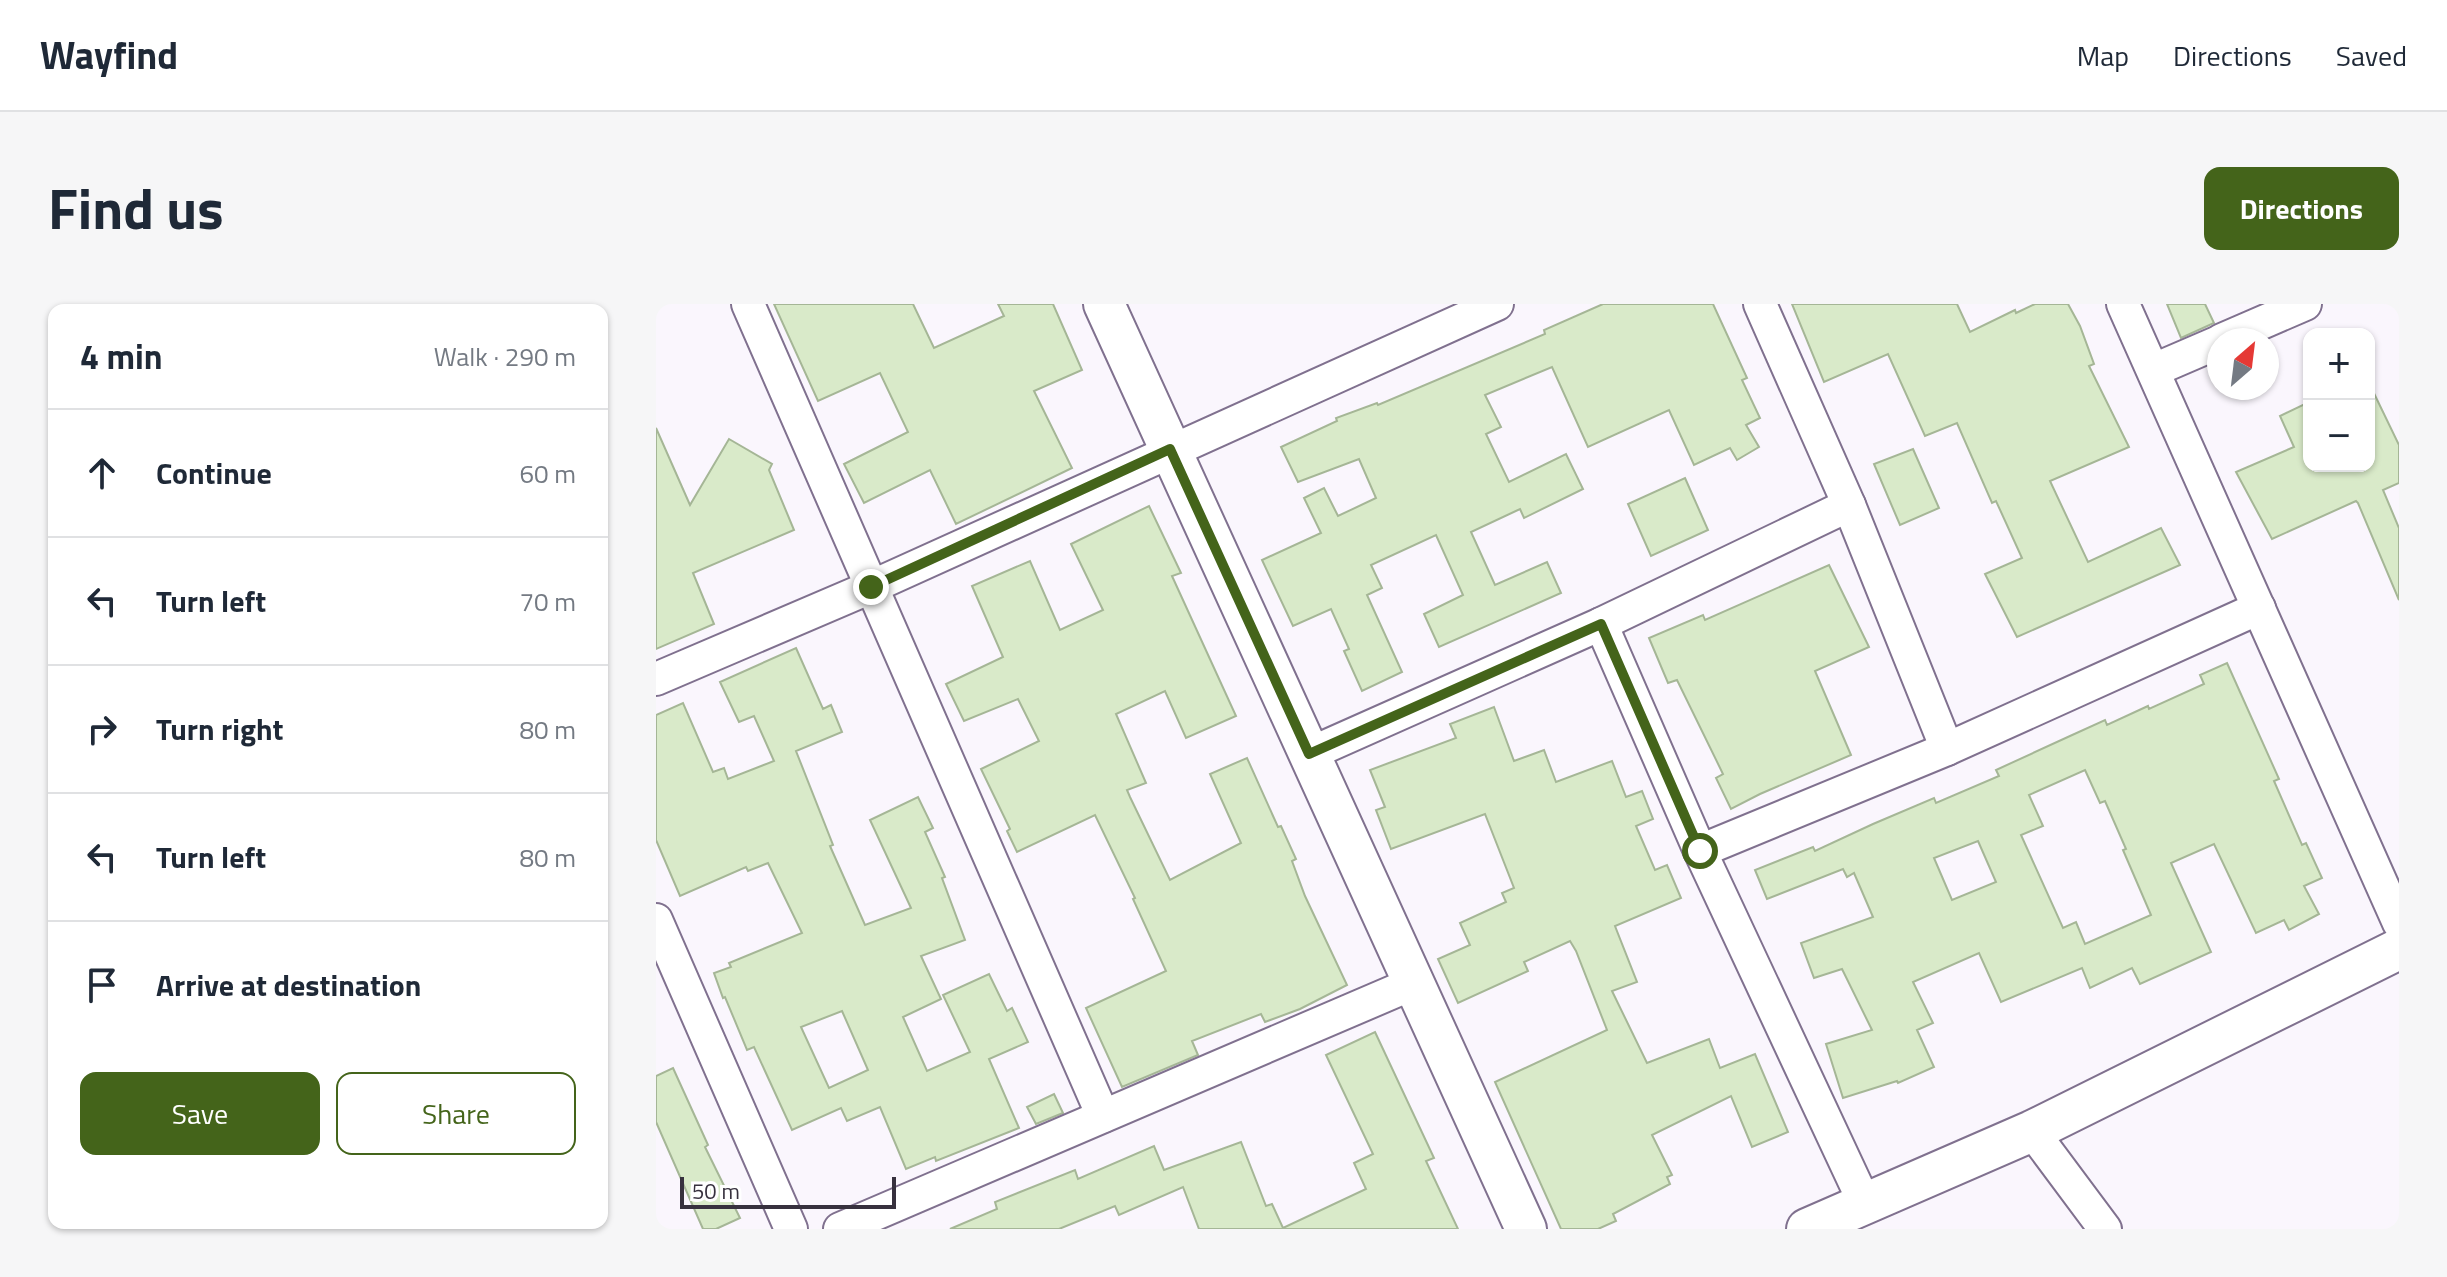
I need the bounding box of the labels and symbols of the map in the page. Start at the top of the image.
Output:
north arrow [2207,328,2279,400]
route end [853,569,889,605]
route start [1682,833,1718,869]
scale bar [680,1173,896,1209]

